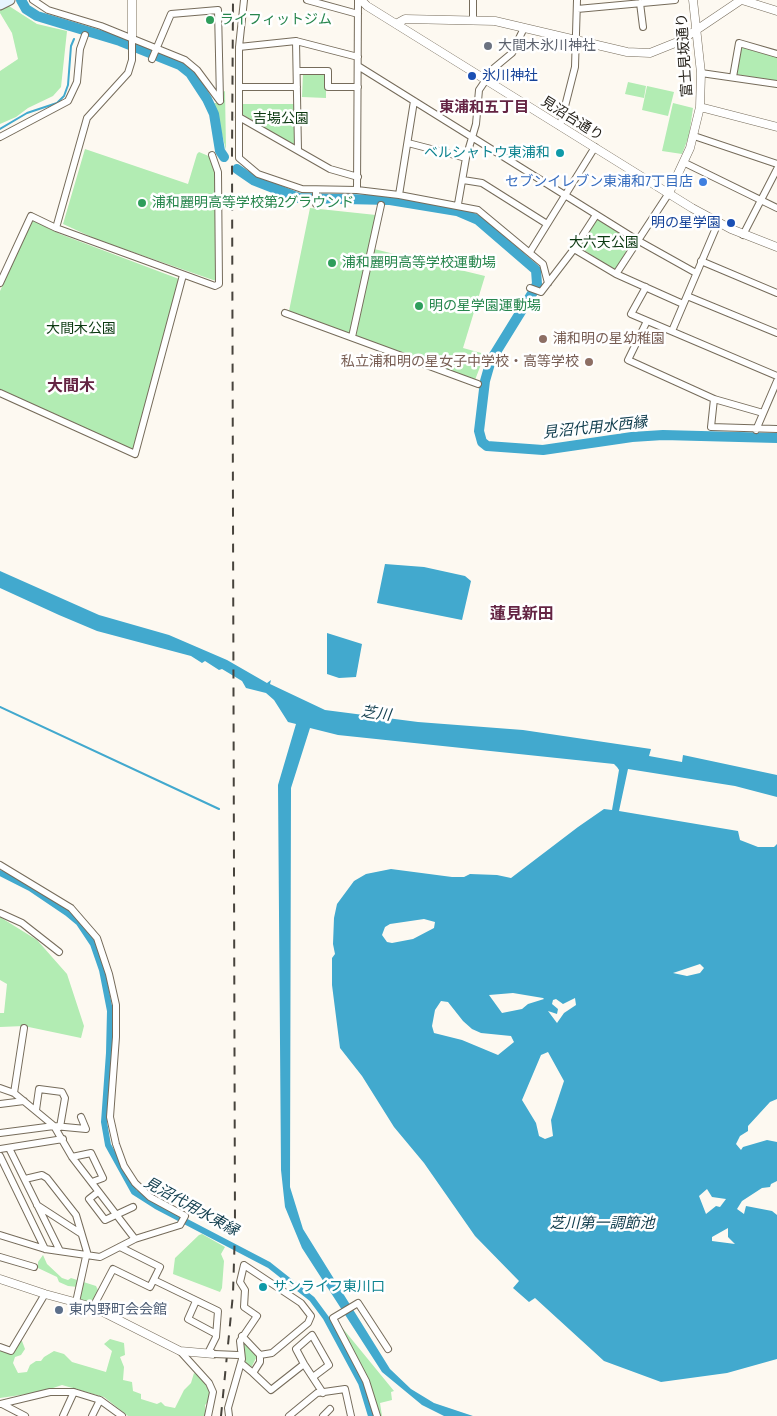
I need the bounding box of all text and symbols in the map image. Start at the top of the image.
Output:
place label: ライフィットジム [220,12,332,28]
street label: 富士見坂通り [674,13,696,97]
marker: ライフィットジム [204,14,216,26]
place label: 大間木氷川神社 [498,38,596,54]
marker: 大間木氷川神社 [482,40,494,52]
place label: 氷川神社 [482,68,538,84]
marker: 氷川神社 [466,70,478,82]
street label: 見沼台通り [538,93,606,145]
district label: 東浦和五丁目 [439,99,529,117]
park label: 吉場公園 [253,111,309,127]
place label: ベルシャトウ東浦和 [424,145,550,161]
marker: ベルシャトウ東浦和 [554,147,566,159]
place label: セブンイレブン東浦和7丁目店 [505,174,693,190]
marker: セブンイレブン東浦和7丁目店 [697,176,709,188]
place label: 浦和麗明高等学校第2グラウンド [152,195,354,211]
marker: 浦和麗明高等学校第2グラウンド [136,197,148,209]
place label: 明の星学園 [651,215,721,231]
marker: 明の星学園 [725,217,737,229]
park label: 大六天公園 [569,235,639,251]
place label: 浦和麗明高等学校運動場 [342,255,496,271]
marker: 浦和麗明高等学校運動場 [326,257,338,269]
place label: 明の星学園運動場 [429,298,541,314]
marker: 明の星学園運動場 [413,300,425,312]
park label: 大間木公園 [46,321,116,337]
place label: 浦和明の星幼稚園 [553,331,665,347]
marker: 浦和明の星幼稚園 [537,333,549,345]
place label: 私立浦和明の星女子中学校・高等学校 [341,354,579,370]
marker: 私立浦和明の星女子中学校・高等学校 [583,356,595,368]
district label: 大間木 [47,377,95,397]
water label: 見沼代用水西縁 [542,414,648,442]
district label: 蓮見新田 [490,605,554,625]
water label: 芝川 [360,703,392,725]
water label: 見沼代用水東縁 [141,1174,241,1240]
water label: 芝川第一調節池 [550,1215,654,1233]
place label: サンライフ東川口 [273,1279,385,1295]
marker: サンライフ東川口 [257,1281,269,1293]
place label: 東内野町会会館 [69,1302,167,1318]
marker: 東内野町会会館 [53,1304,65,1316]

